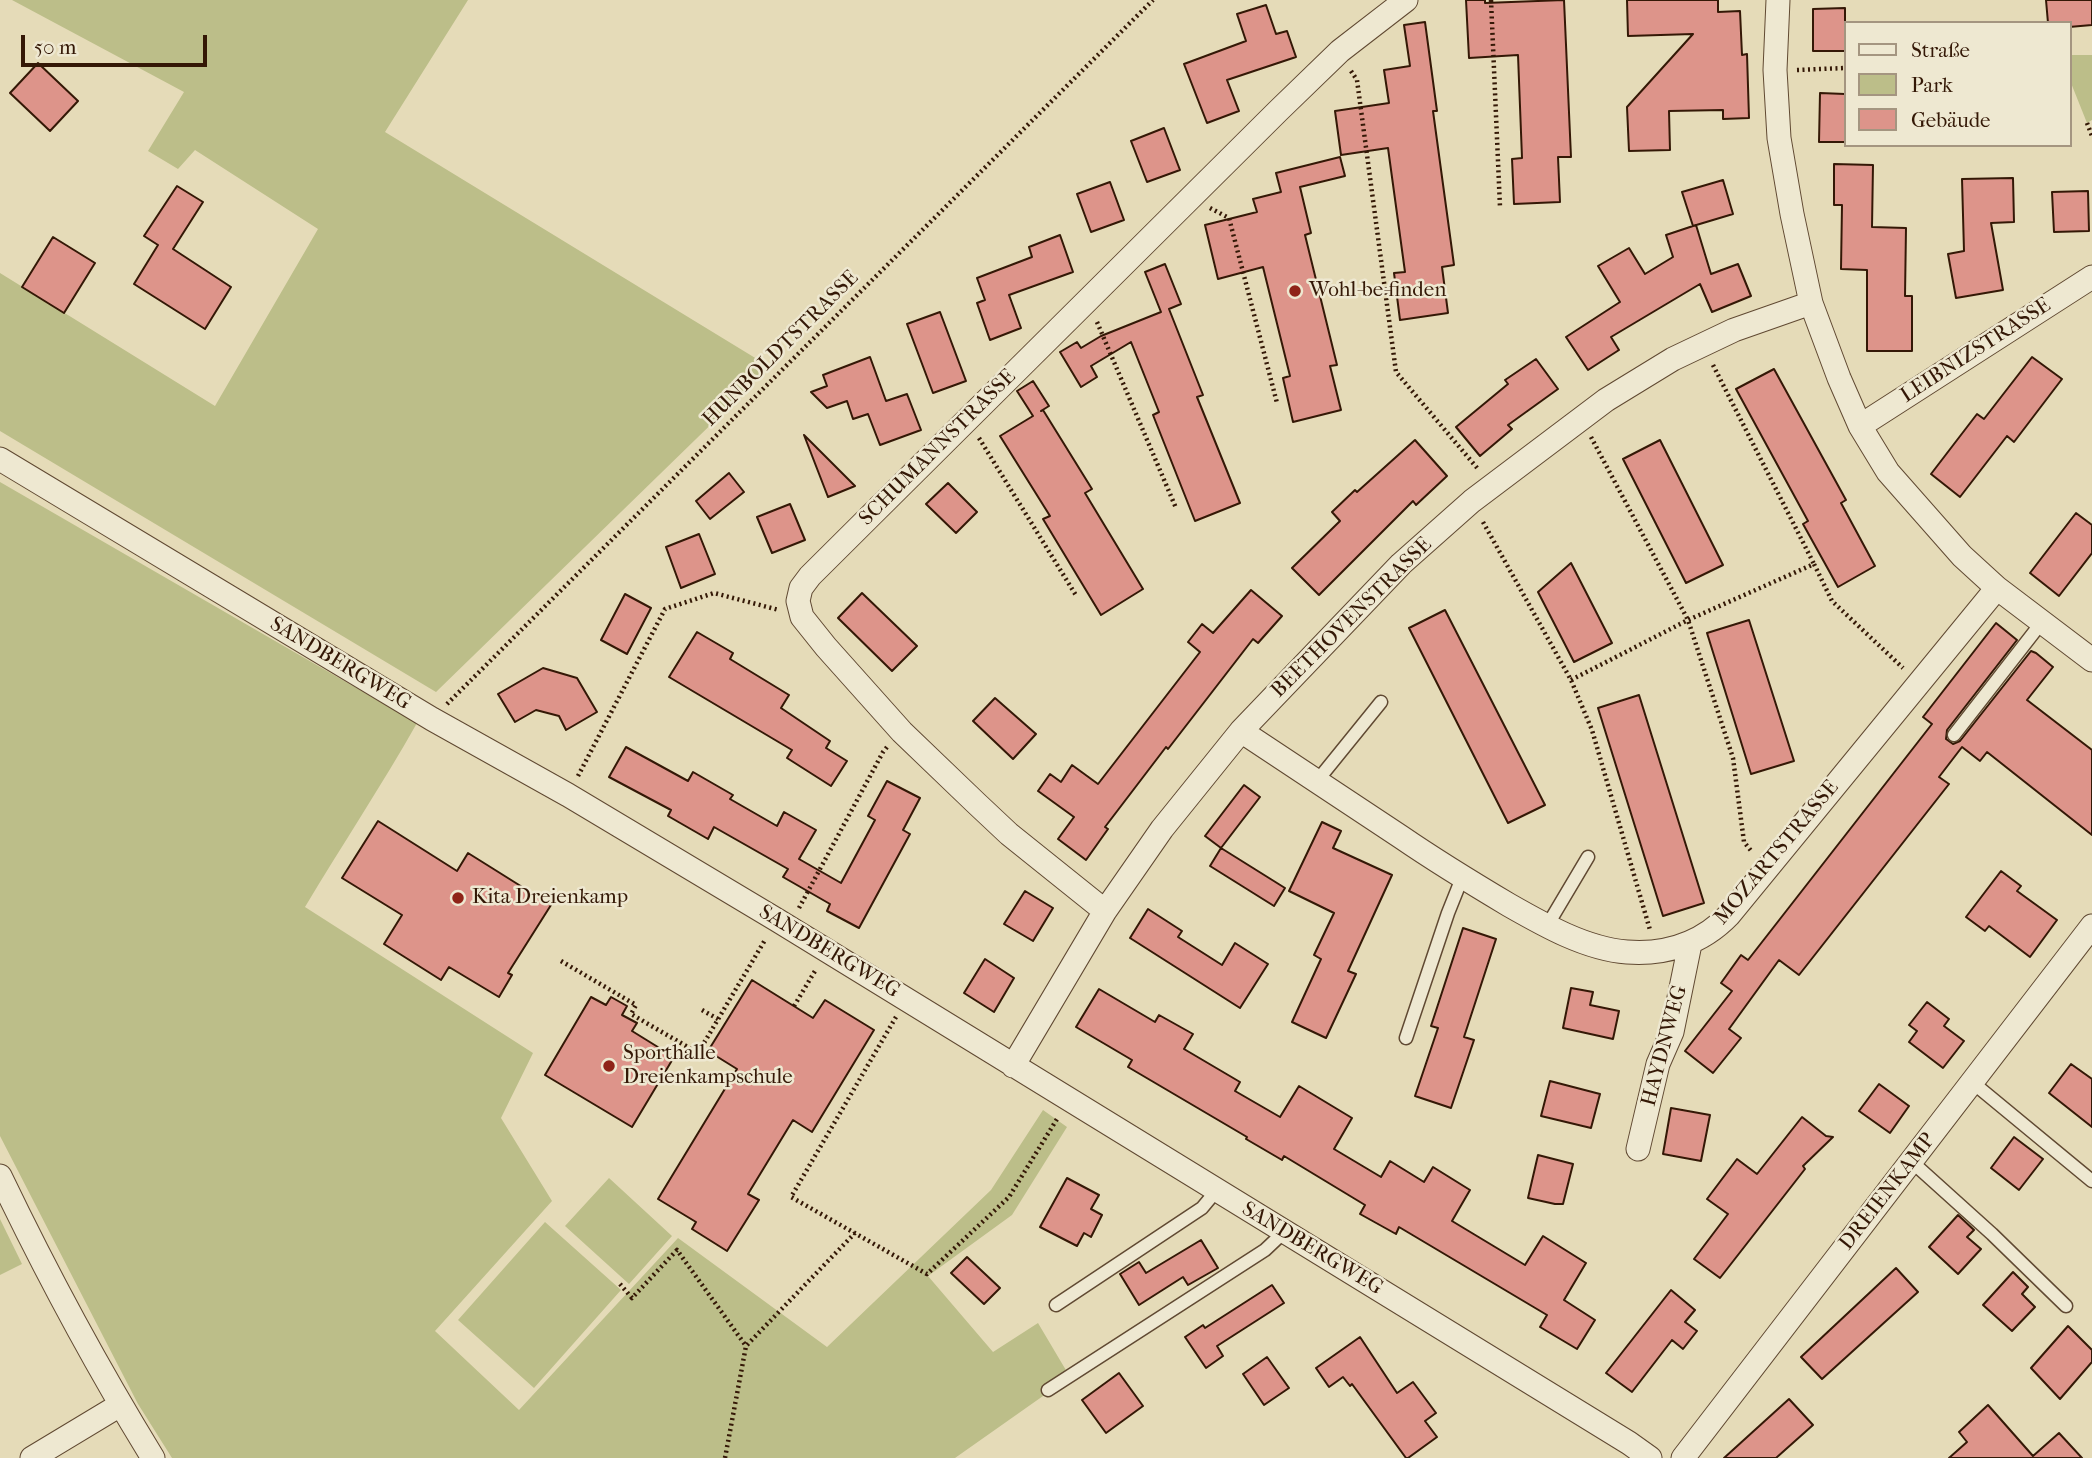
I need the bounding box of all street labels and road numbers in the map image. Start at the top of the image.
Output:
street label: HUNBOLDTSTRASSE [698,266,864,432]
street label: LEIBNIZSTRASSE [1896,293,2056,409]
street label: SCHUMANNSTRASSE [855,365,1021,531]
street label: BEETHOVENSTRASSE [1267,533,1437,703]
street label: SANDBERGWEG [265,612,415,716]
street label: MOZARTSTRASSE [1709,776,1845,930]
street label: SANDBERGWEG [754,900,904,1004]
street label: HAYDNWEG [1637,983,1693,1109]
street label: DREIENKAMP [1834,1128,1942,1256]
street label: SANDBERGWEG [1237,1197,1387,1301]

